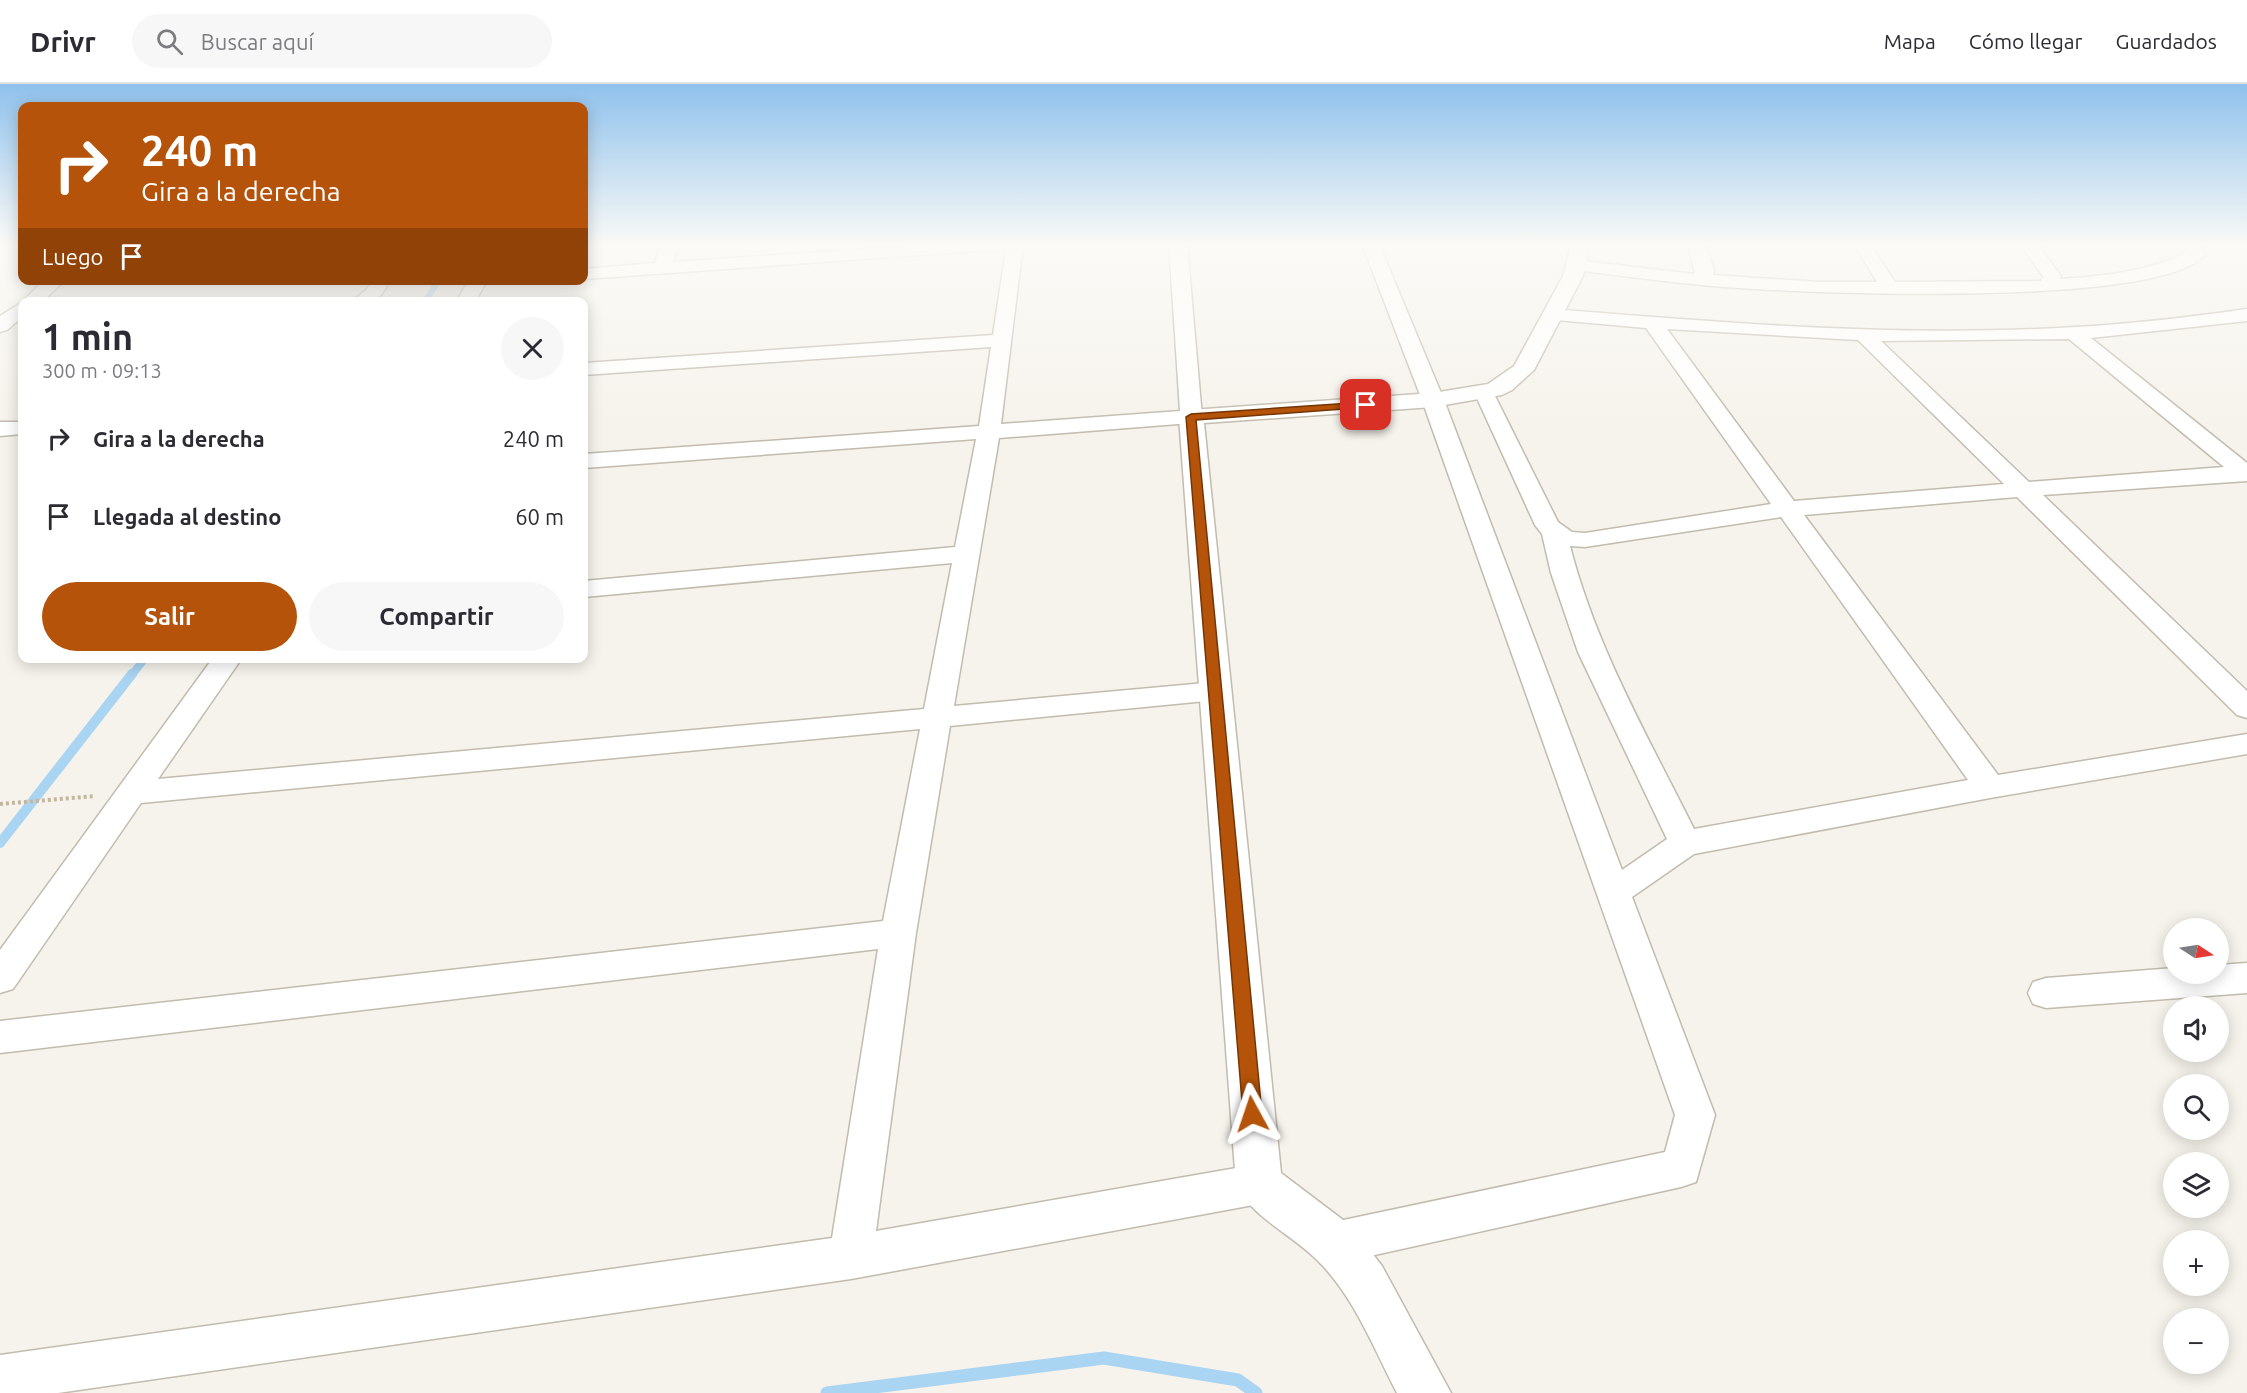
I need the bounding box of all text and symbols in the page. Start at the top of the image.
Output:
search box [132,14,552,68]
icon: search [153,25,186,58]
text: Drivr [30,26,96,57]
text: Buscar aquí [201,29,314,54]
text: Mapa [1884,29,1936,53]
text: Cómo llegar [1969,29,2083,53]
text: Guardados [2116,29,2217,53]
icon: right [42,126,120,204]
text: 240 m [141,127,258,174]
text: Gira a la derecha [141,176,341,206]
icon: arrive [115,240,148,273]
text: Luego [42,244,103,269]
text: 1 min [42,316,133,357]
button: close [501,317,564,380]
text: 300 m · 09:13 [42,359,162,382]
pin [1340,379,1391,430]
icon: arrive [1349,388,1382,421]
icon: right [42,422,75,455]
text: Gira a la derecha [93,426,265,451]
text: 240 m [503,426,564,451]
icon: arrive [42,500,75,533]
text: Llegada al destino [93,504,281,529]
text: 60 m [515,504,564,529]
button: Salir [42,582,297,651]
button: Compartir [309,582,564,651]
north arrow [2163,918,2229,984]
map controls [2163,918,2229,1374]
button: sound [2163,996,2229,1062]
button: search [2163,1074,2229,1140]
position arrow [1220,1082,1284,1146]
button: layers [2163,1152,2229,1218]
button: + [2163,1230,2229,1296]
button: − [2163,1308,2229,1374]

